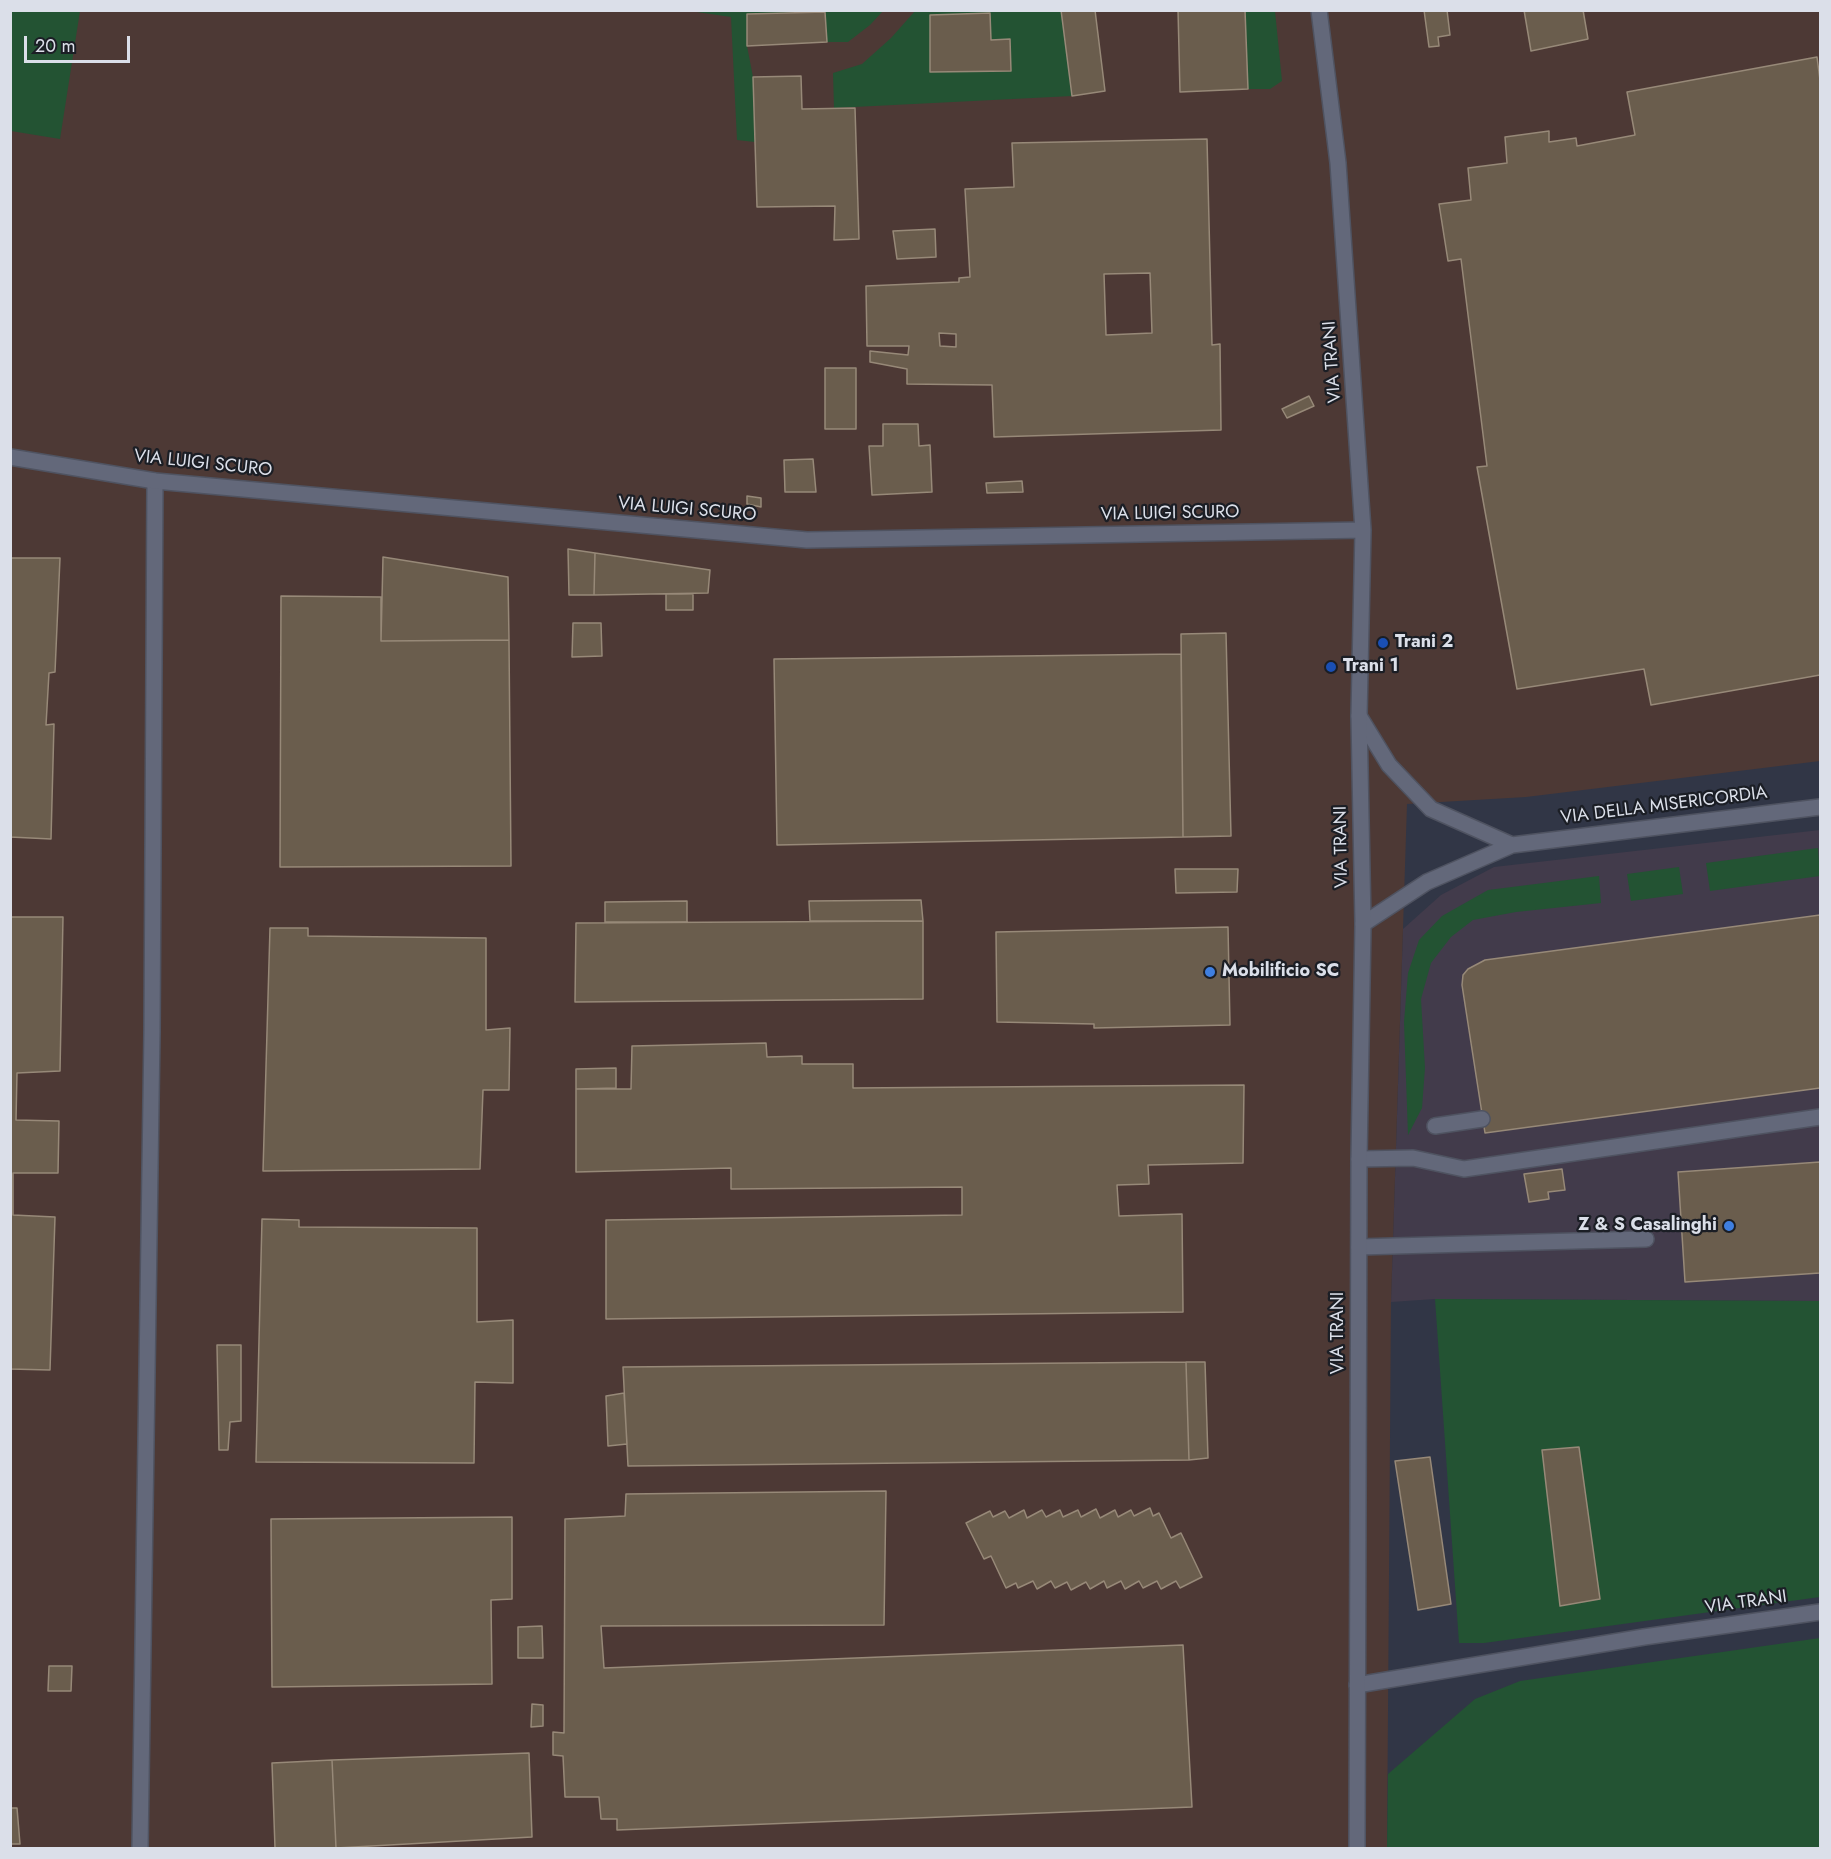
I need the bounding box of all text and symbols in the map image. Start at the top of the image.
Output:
scale bar [27,24,134,62]
text: 20 m [35,33,75,59]
street label: VIA TRANI [1319,320,1347,404]
street label: VIA LUIGI SCURO [133,446,273,482]
street label: VIA LUIGI SCURO [617,493,757,527]
street label: VIA LUIGI SCURO [1100,502,1240,526]
place label: Trani 2 [1395,632,1453,654]
marker: Trani 2 [1376,636,1390,650]
place label: Trani 1 [1343,656,1399,678]
marker: Trani 1 [1324,660,1338,674]
street label: VIA DELLA MISERICORDIA [1559,783,1769,829]
street label: VIA TRANI [1330,806,1354,888]
place label: Mobilificio SC [1222,961,1339,983]
marker: Mobilificio SC [1203,965,1217,979]
place label: Z & S Casalinghi [1578,1215,1717,1237]
marker: Z & S Casalinghi [1722,1219,1736,1233]
street label: VIA TRANI [1328,1292,1350,1374]
street label: VIA TRANI [1704,1587,1788,1619]

